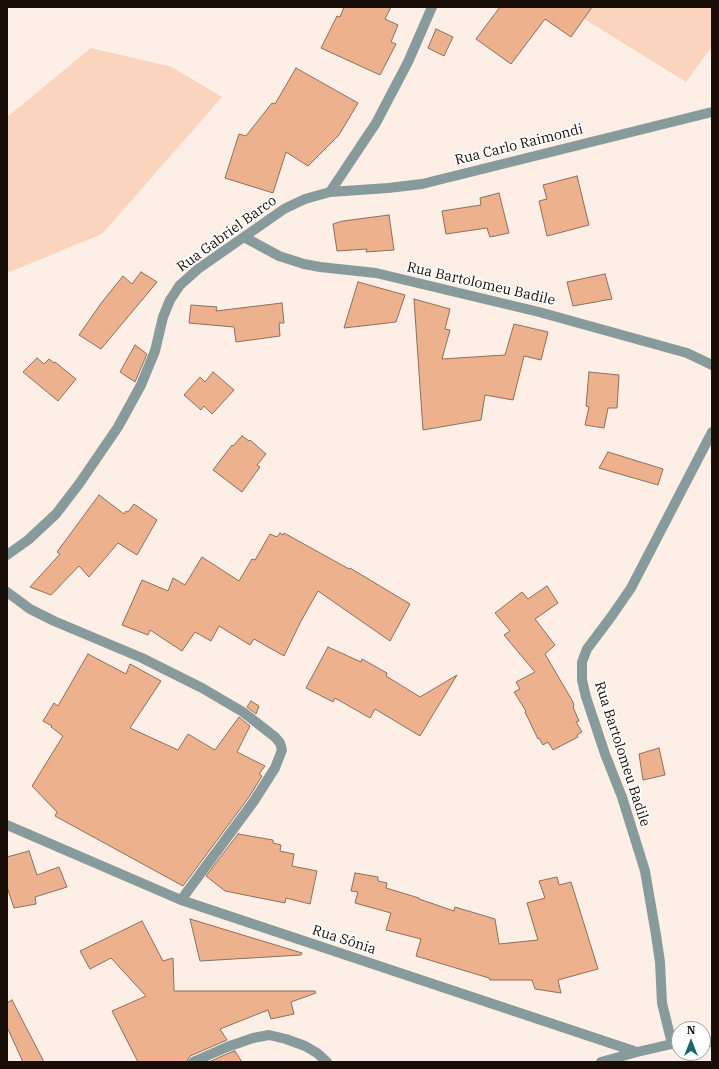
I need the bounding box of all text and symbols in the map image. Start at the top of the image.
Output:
street label: Rua Carlo Raimondi [453,121,585,169]
street label: Rua Gabriel Barco [174,192,280,276]
street label: Rua Bartolomeu Badile [405,259,557,309]
street label: Rua Bartolomeu Badile [591,679,653,829]
street label: Rua Sônia [310,922,378,958]
north arrow [671,1021,711,1061]
text: N [687,1023,695,1037]

